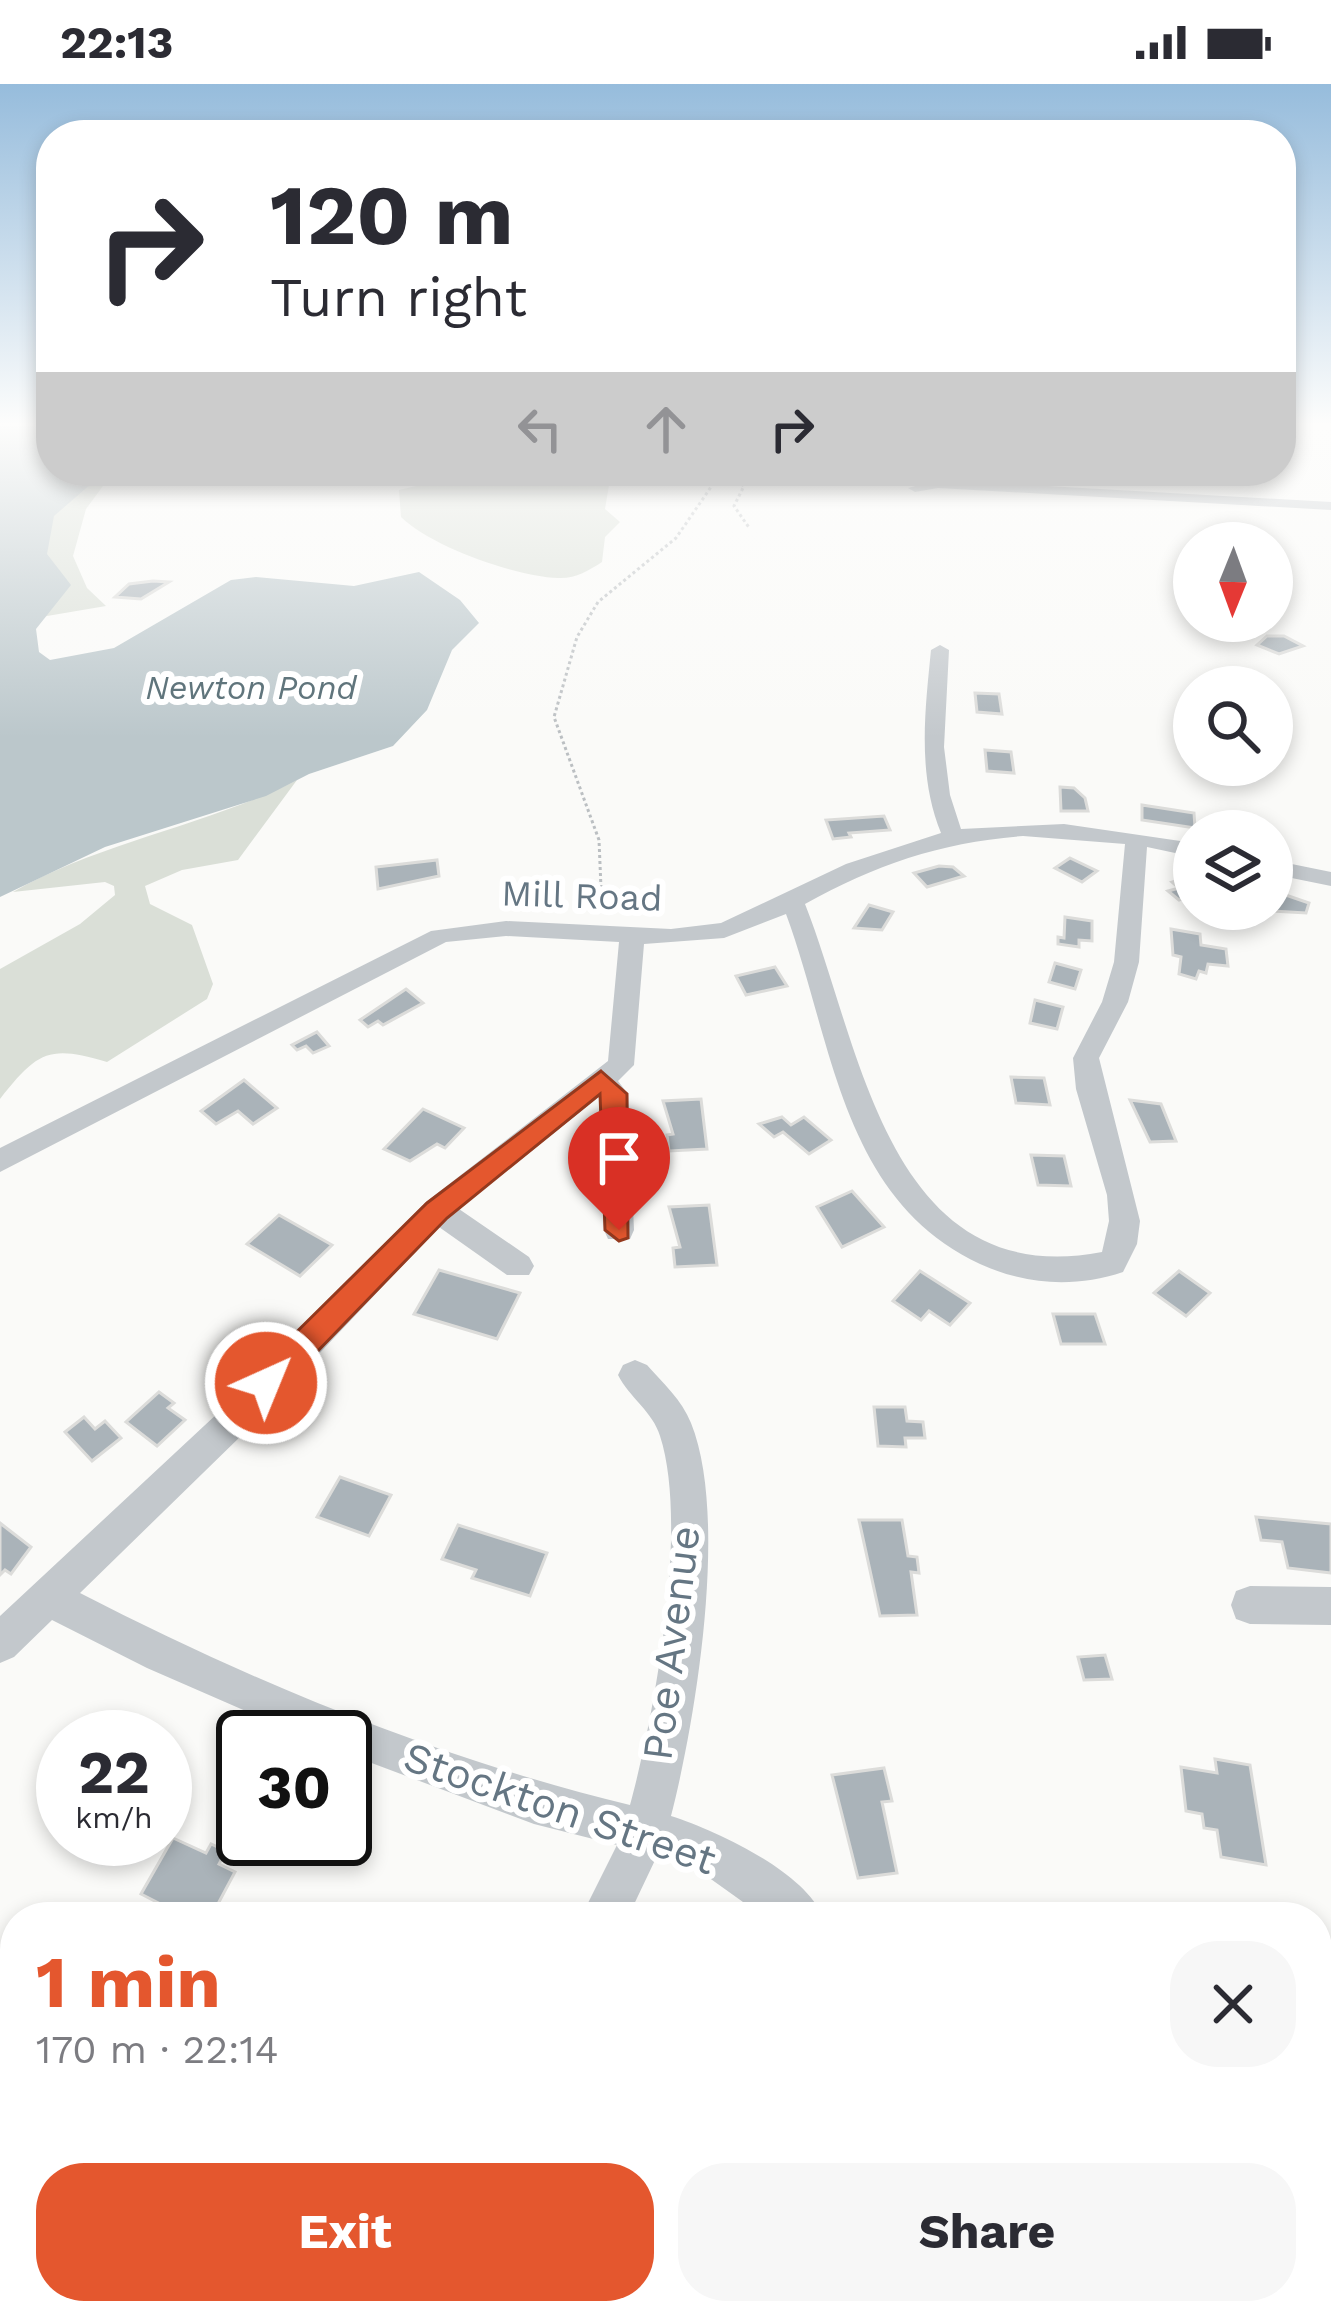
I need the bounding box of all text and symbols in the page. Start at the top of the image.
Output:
text: 22:13 [60,16,173,69]
text: 120 m [270,166,513,264]
icon: right [72,168,228,324]
text: Turn right [270,266,527,329]
icon: left [507,396,573,462]
icon: ahead [633,396,699,462]
icon: right [759,396,825,462]
north arrow [1173,522,1293,642]
map controls [1173,522,1293,930]
button: search [1173,666,1293,786]
water label: Newton Pond [145,668,358,707]
button: layers [1173,810,1293,930]
street label: Mill Road [501,872,663,920]
pin [568,1107,670,1230]
icon: arrive [586,1125,652,1191]
position arrow [203,1320,329,1446]
street label: Poe Avenue [632,1523,710,1763]
speed limit sign: 30 [216,1710,372,1866]
street label: Stockton Street [398,1732,722,1884]
text: 22 [78,1737,150,1808]
text: km/h [75,1800,153,1835]
text: 1 min [36,1940,221,2024]
button: close [1170,1941,1296,2067]
text: 170 m · 22:14 [36,2027,279,2072]
button: Exit [36,2163,654,2301]
button: Share [678,2163,1296,2301]

